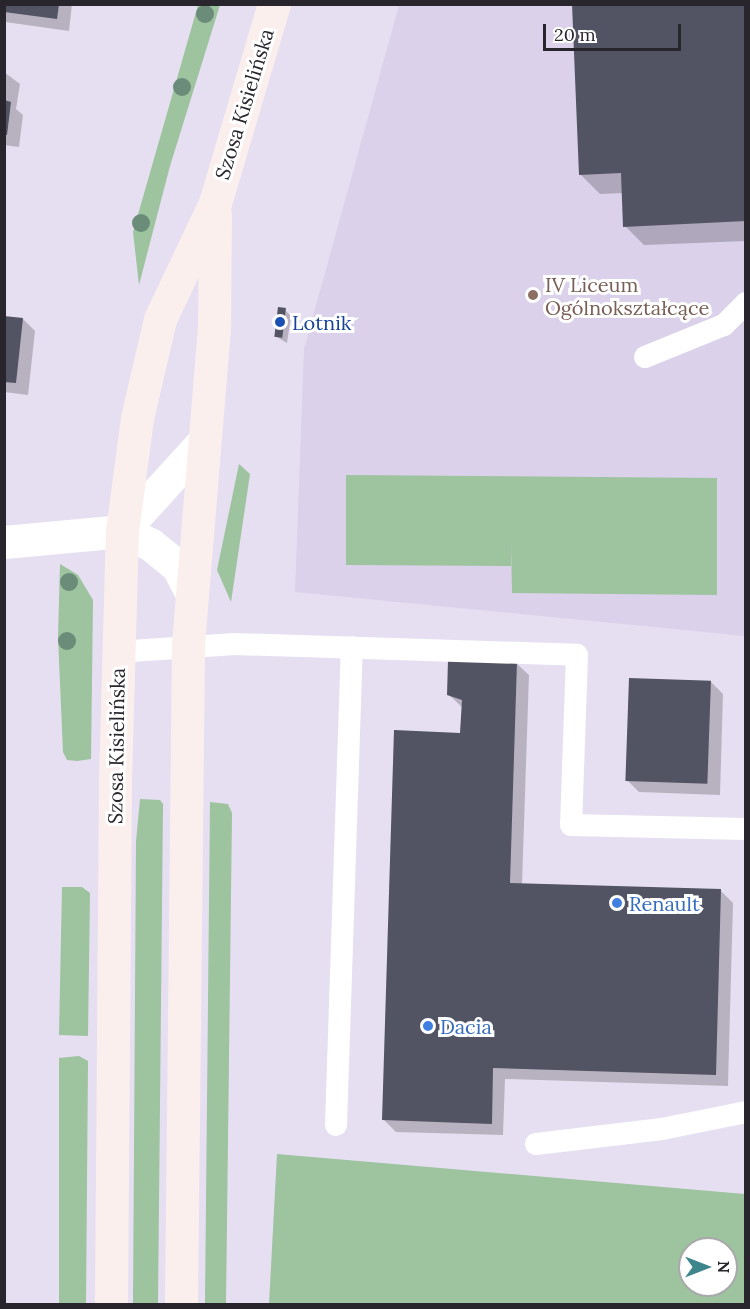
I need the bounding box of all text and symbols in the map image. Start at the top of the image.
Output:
scale bar [546,12,684,50]
text: 20 m [554,23,596,46]
street label: Szosa Kisielińska [210,26,278,182]
place label: IV Liceum Ogólnokształcące [545,272,709,319]
marker: IV Liceum Ogólnokształcące [526,288,540,302]
place label: Lotnik [292,310,351,334]
marker: Lotnik [273,315,287,329]
street label: Szosa Kisielińska [103,668,129,824]
place label: Renault [629,891,700,915]
marker: Renault [610,896,624,910]
place label: Dacia [440,1014,492,1038]
marker: Dacia [421,1019,435,1033]
north arrow [678,1237,738,1297]
text: N [714,1261,734,1273]

